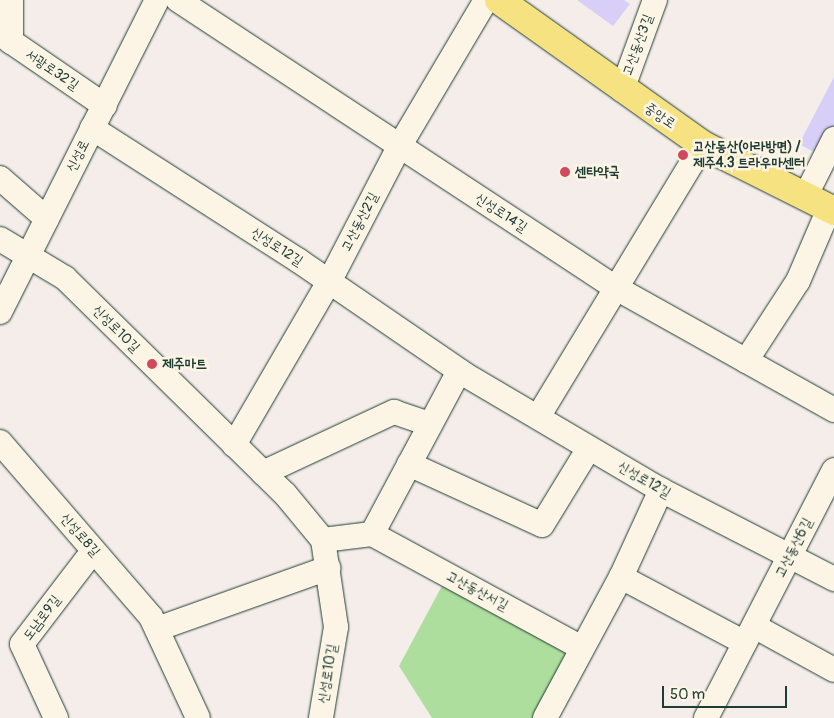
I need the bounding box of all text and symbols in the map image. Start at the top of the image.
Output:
street label: 고산동산3길 [619,12,657,78]
street label: 서광로32길 [22,46,82,94]
street label: 중앙로 [641,100,679,132]
street label: 신성로 [63,137,93,175]
place label: 고산동산(아라방면) / 제주4.3 트라우마센터 [693,139,805,172]
marker: 고산동산(아라방면) / 제주4.3 트라우마센터 [677,149,689,161]
place label: 센타약국 [575,164,620,180]
marker: 센타약국 [559,166,571,178]
street label: 고산동산2길 [338,190,382,254]
street label: 신성로14길 [472,190,530,236]
street label: 신성로12길 [248,224,306,270]
street label: 신성로10길 [89,302,143,356]
place label: 제주마트 [162,356,207,372]
marker: 제주마트 [146,358,158,370]
street label: 신성로12길 [615,458,673,502]
street label: 신성로8길 [57,510,103,560]
street label: 고산동산6길 [772,515,816,581]
street label: 고산동산서길 [443,568,511,614]
street label: 도남로9길 [20,592,64,644]
street label: 신성로10길 [315,643,341,705]
scale bar [664,676,789,708]
text: 50 m [670,685,705,704]

